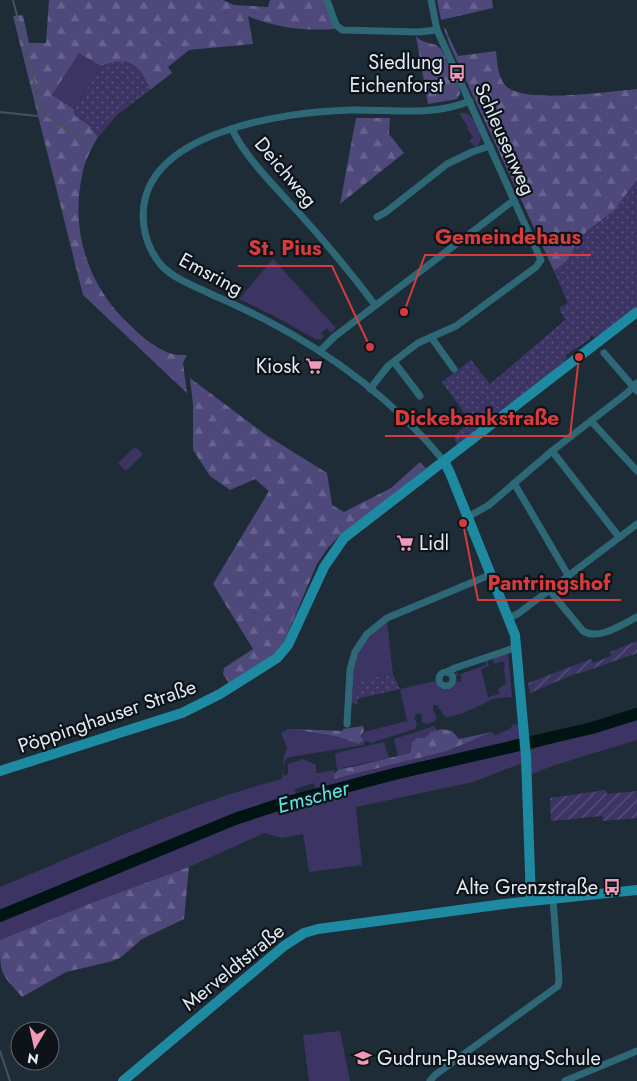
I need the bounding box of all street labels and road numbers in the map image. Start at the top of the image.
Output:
street label: Schleusenweg [467,78,542,200]
street label: Deichweg [247,131,324,214]
street label: Emsring [174,246,248,303]
street label: Pöppinghauser Straße [14,672,200,761]
street label: Merveldtstraße [176,917,291,1018]

